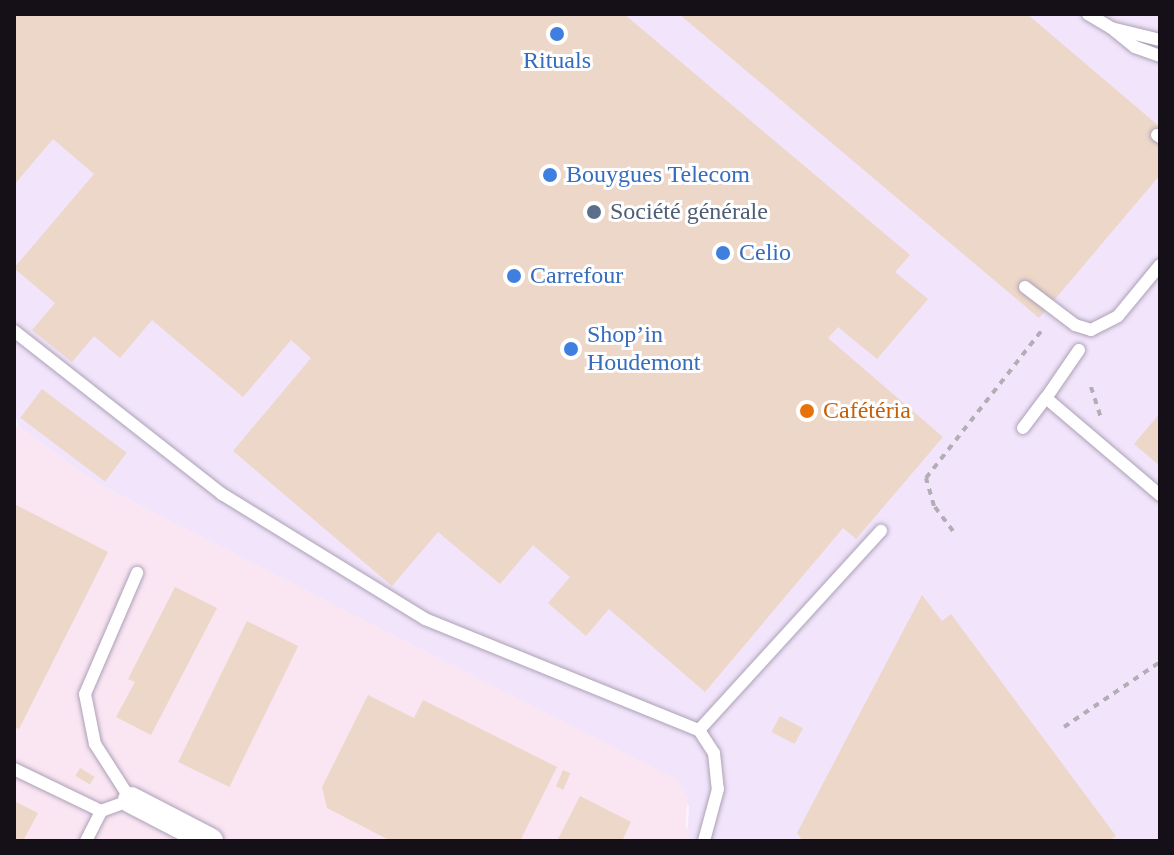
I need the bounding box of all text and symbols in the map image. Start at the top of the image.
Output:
marker: Rituals [548,25,566,43]
place label: Rituals [523,47,591,75]
place label: Bouygues Telecom [566,161,750,189]
marker: Bouygues Telecom [541,166,559,184]
place label: Société générale [610,198,768,226]
marker: Société générale [585,203,603,221]
place label: Celio [739,239,791,267]
marker: Celio [714,244,732,262]
place label: Carrefour [530,262,623,290]
marker: Carrefour [505,267,523,285]
place label: Shop’in Houdemont [587,321,700,377]
marker: Shop’in Houdemont [562,340,580,358]
place label: Cafétéria [823,397,911,425]
marker: Cafétéria [798,402,816,420]

